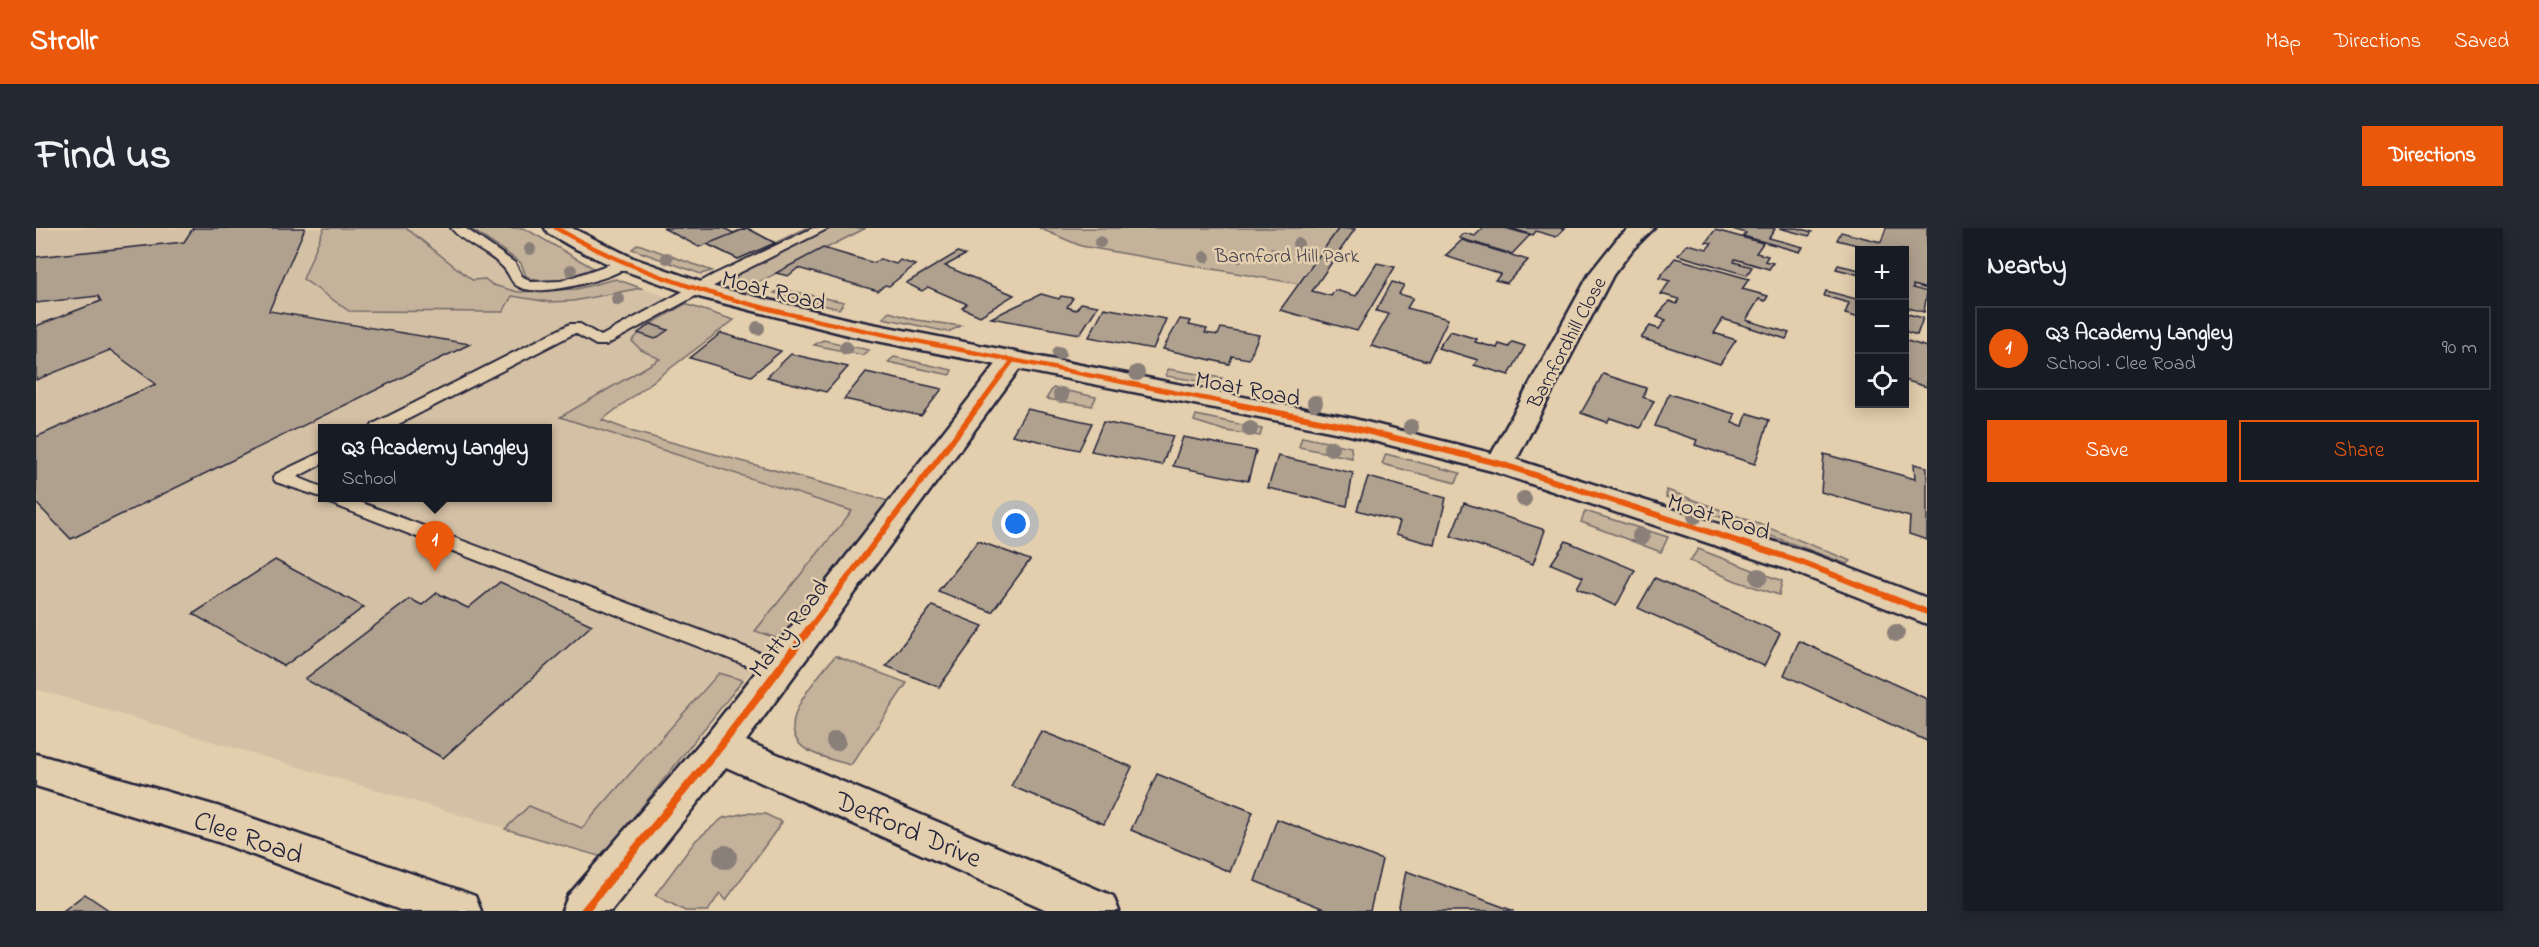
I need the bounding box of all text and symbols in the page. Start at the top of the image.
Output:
text: Strollr [30,22,98,63]
text: Map [2265,27,2301,57]
text: Directions [2334,27,2421,57]
text: Saved [2454,27,2509,57]
text: Find us [36,126,171,187]
button: Directions [2362,126,2503,186]
park label: Barnford Hill Park [1214,243,1359,272]
map controls [1855,246,1909,408]
button: + [1855,246,1909,300]
text: Nearby [1987,248,2066,286]
street label: Moat Road [718,263,830,322]
street label: Barnfordhill Close [1521,272,1615,415]
button: − [1855,300,1909,354]
text: Q3 Academy Langley [2046,318,2233,350]
text: 1 [2005,334,2012,363]
text: 90 m [2442,334,2477,363]
text: School · Clee Road [2046,350,2196,379]
button: locate [1855,354,1909,408]
street label: Moat Road [1192,363,1304,418]
button: Save [1987,420,2227,482]
button: Share [2239,420,2479,482]
popup [318,424,552,502]
text: Q3 Academy Langley [342,433,528,465]
text: School [342,465,396,494]
street label: Moat Road [1662,485,1775,552]
your location [1001,509,1030,538]
pin: 1 [416,522,454,571]
street label: Matty Road [741,573,840,687]
street label: Defford Drive [827,781,988,881]
street label: Clee Road [188,802,308,877]

